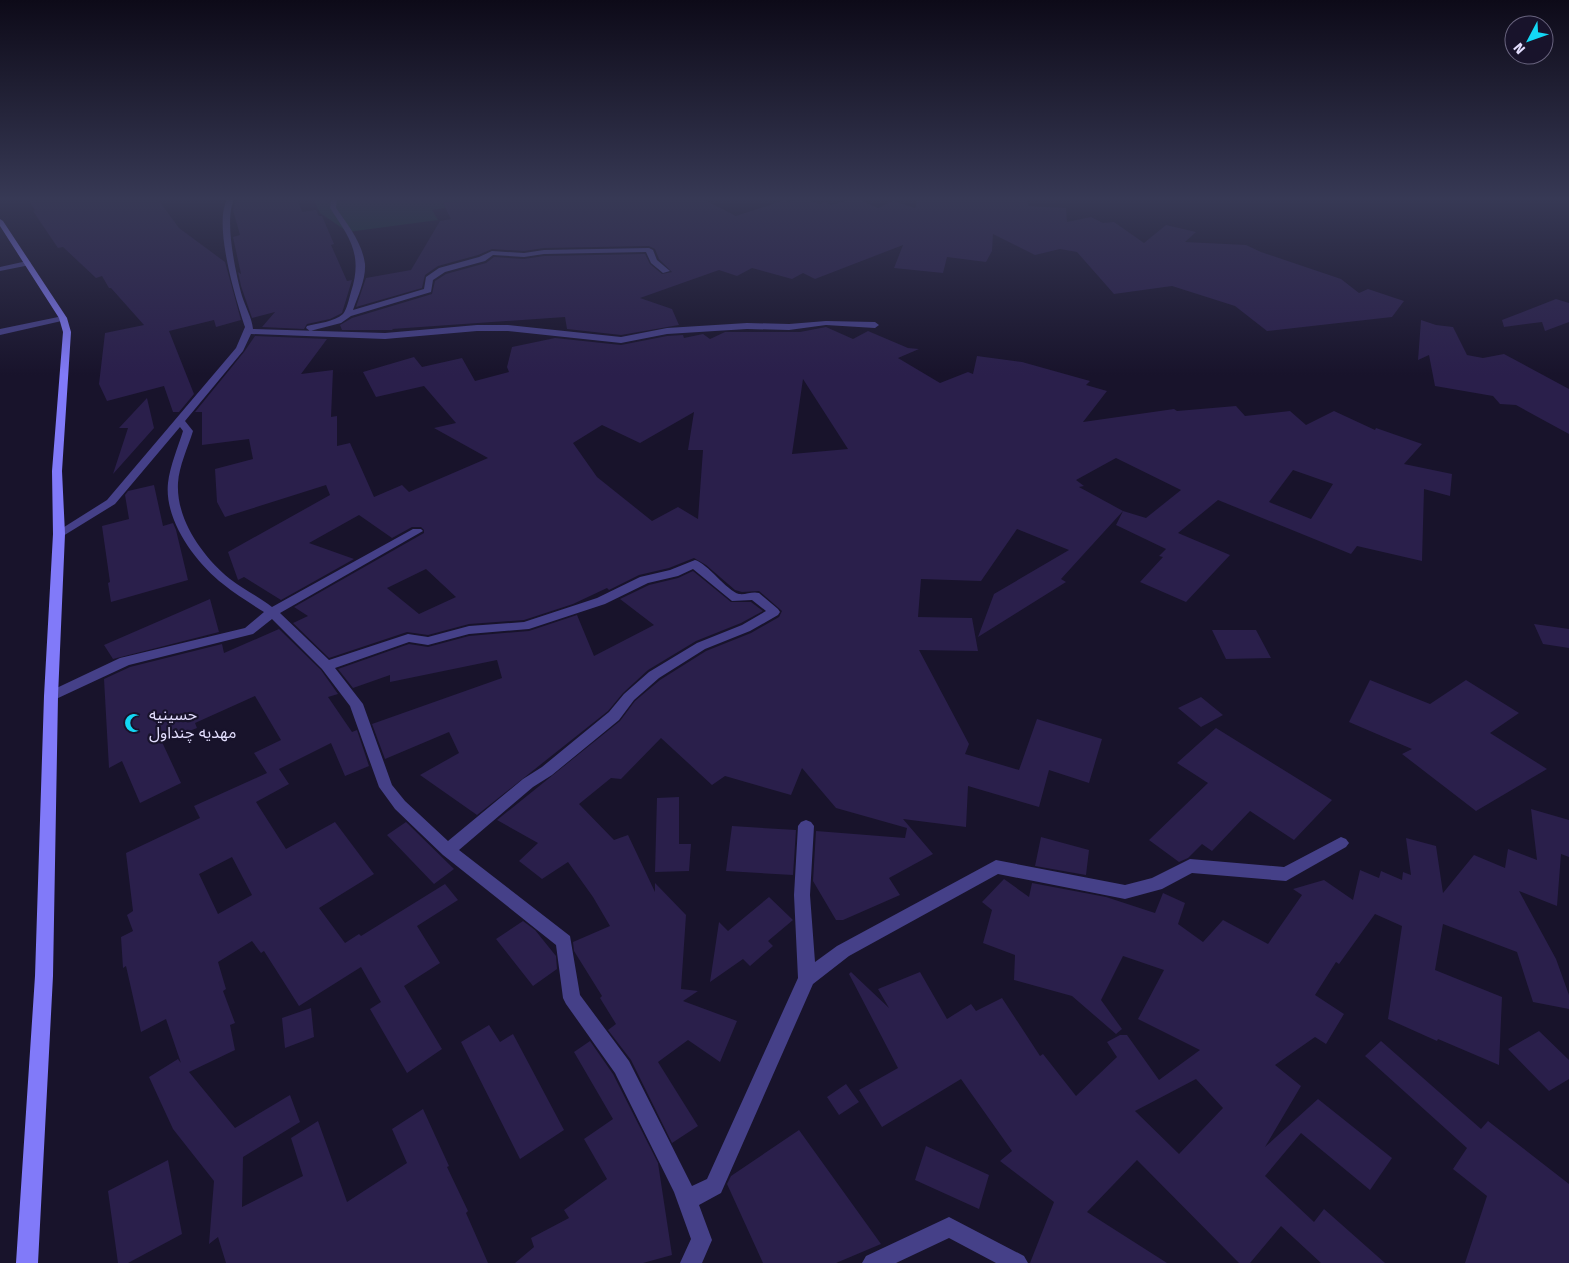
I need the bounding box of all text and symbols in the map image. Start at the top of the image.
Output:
north arrow [1504,15,1554,65]
text: N [1510,39,1529,57]
place label: حسینیه مهدیه چنداول [149,705,236,743]
mosque icon: حسینیه مهدیه چنداول [123,712,145,734]

